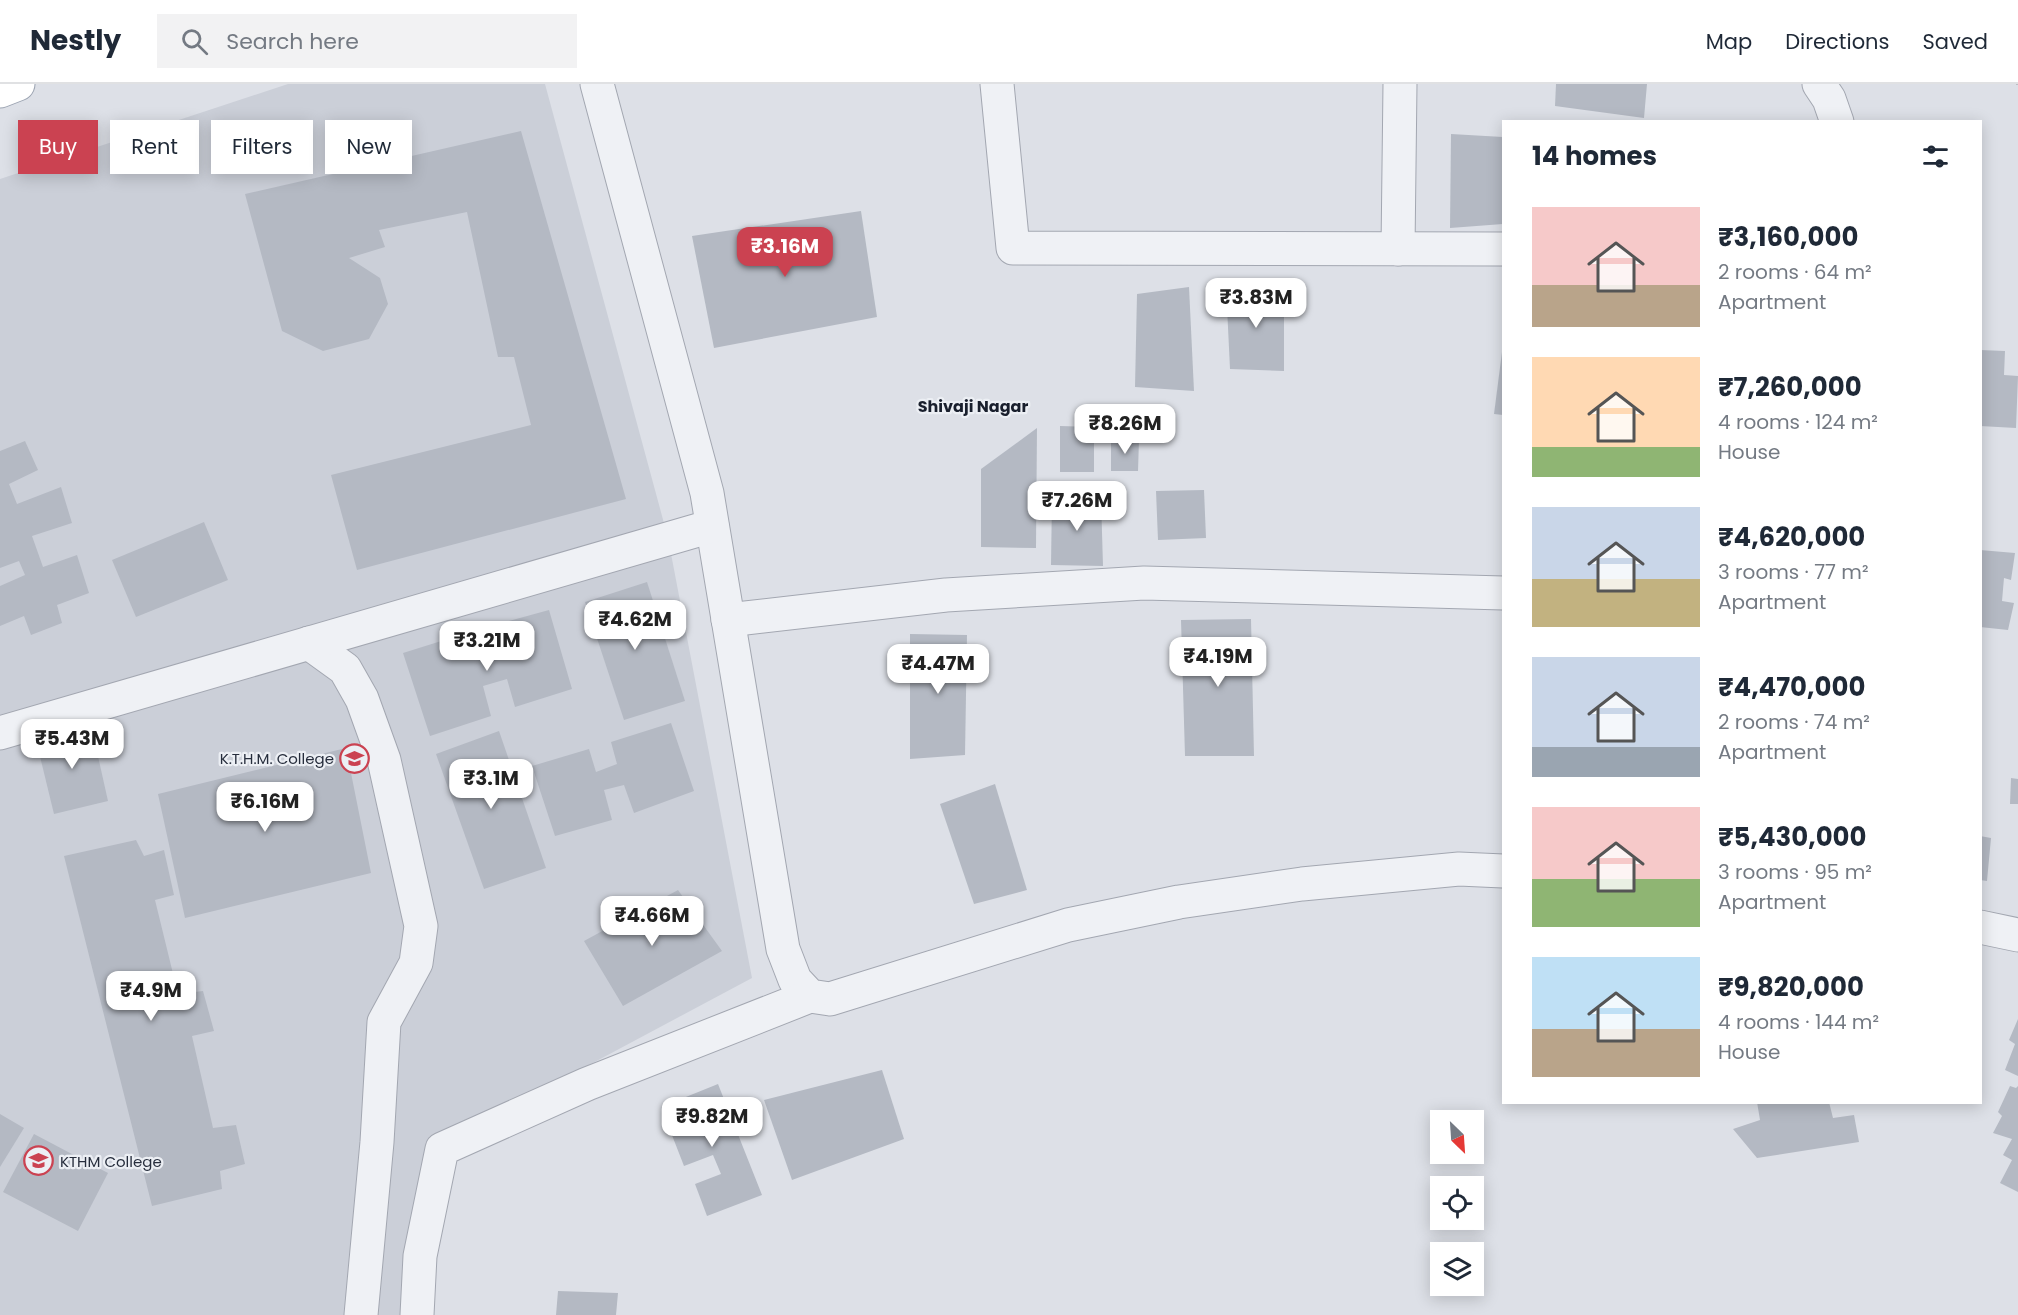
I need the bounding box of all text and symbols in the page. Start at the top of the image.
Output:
search box [157,14,577,68]
text: Nestly [30,21,121,60]
icon: search [178,25,211,58]
text: Search here [226,26,359,57]
text: Map [1706,27,1752,56]
text: Directions [1785,27,1889,56]
text: Saved [1922,27,1988,56]
chip: Buy [18,120,98,174]
chip: Rent [110,120,199,174]
chip: Filters [211,120,313,174]
chip: New [325,120,412,174]
text: 14 homes [1532,138,1657,174]
icon: filters [1919,140,1952,173]
text: ₹3,160,000 [1718,219,1858,255]
pin: ₹3.16M [736,227,834,278]
icon: home [1580,231,1652,303]
text: ₹3.16M [751,232,819,260]
text: 2 rooms · 64 m² [1718,258,1872,286]
pin: ₹3.83M [1207,278,1305,329]
text: ₹3.83M [1219,283,1293,311]
text: Apartment [1718,288,1826,316]
text: ₹7,260,000 [1718,369,1862,405]
icon: home [1580,381,1652,453]
district label: Shivaji Nagar [918,395,1028,418]
pin: ₹8.26M [1076,404,1174,455]
text: 4 rooms · 124 m² [1718,408,1878,436]
text: ₹8.26M [1088,409,1162,437]
text: House [1718,438,1780,466]
pin: ₹7.26M [1028,481,1126,532]
text: ₹7.26M [1042,486,1112,514]
text: ₹4,620,000 [1718,519,1865,555]
icon: home [1580,531,1652,603]
text: 3 rooms · 77 m² [1718,558,1869,586]
text: Apartment [1718,588,1826,616]
pin: ₹4.62M [586,600,684,651]
text: ₹4.62M [598,605,672,633]
pin: ₹3.21M [438,621,536,672]
text: ₹3.21M [454,626,521,654]
pin: ₹4.19M [1169,637,1267,688]
text: ₹4.19M [1183,642,1253,670]
pin: ₹4.47M [889,644,987,695]
text: ₹4.47M [901,649,975,677]
text: ₹4,470,000 [1718,669,1865,705]
icon: home [1580,681,1652,753]
text: 2 rooms · 74 m² [1718,708,1870,736]
pin: ₹5.43M [23,719,121,770]
text: ₹5.43M [35,724,109,752]
text: Apartment [1718,738,1826,766]
school or university icon: K.T.H.M. College [339,742,371,774]
place label: K.T.H.M. College [220,748,334,769]
pin: ₹3.1M [449,759,533,810]
text: ₹3.1M [463,764,519,792]
pin: ₹6.16M [216,782,314,833]
text: ₹6.16M [231,787,299,815]
text: ₹5,430,000 [1718,819,1867,855]
icon: home [1580,831,1652,903]
text: 3 rooms · 95 m² [1718,858,1872,886]
text: Apartment [1718,888,1826,916]
pin: ₹4.66M [603,896,701,947]
text: ₹4.66M [615,901,689,929]
text: ₹9,820,000 [1718,969,1864,1005]
pin: ₹4.9M [109,971,193,1022]
text: ₹4.9M [120,976,182,1004]
icon: home [1580,981,1652,1053]
text: 4 rooms · 144 m² [1718,1008,1879,1036]
text: House [1718,1038,1780,1066]
pin: ₹9.82M [663,1097,761,1148]
text: ₹9.82M [676,1102,748,1130]
north arrow [1430,1110,1484,1164]
map controls [1430,1110,1484,1296]
school or university icon: KTHM College [23,1145,55,1177]
place label: KTHM College [60,1151,162,1172]
button: locate [1430,1176,1484,1230]
button: layers [1430,1242,1484,1296]

